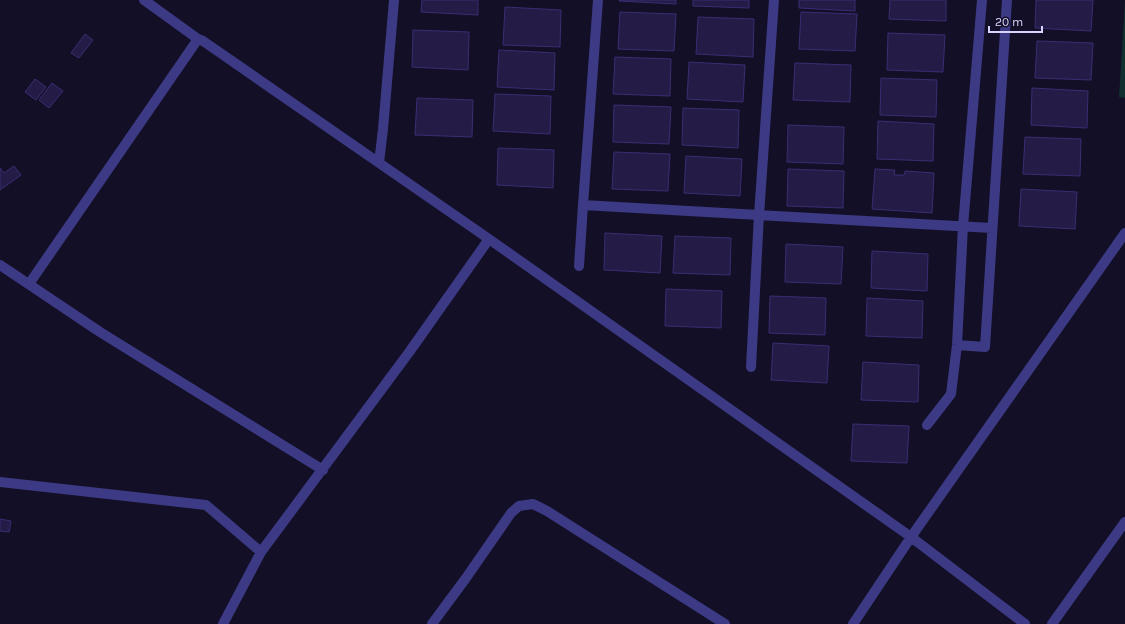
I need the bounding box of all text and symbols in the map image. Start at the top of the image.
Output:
scale bar [989,8,1042,34]
text: 20 m [995,15,1023,29]

